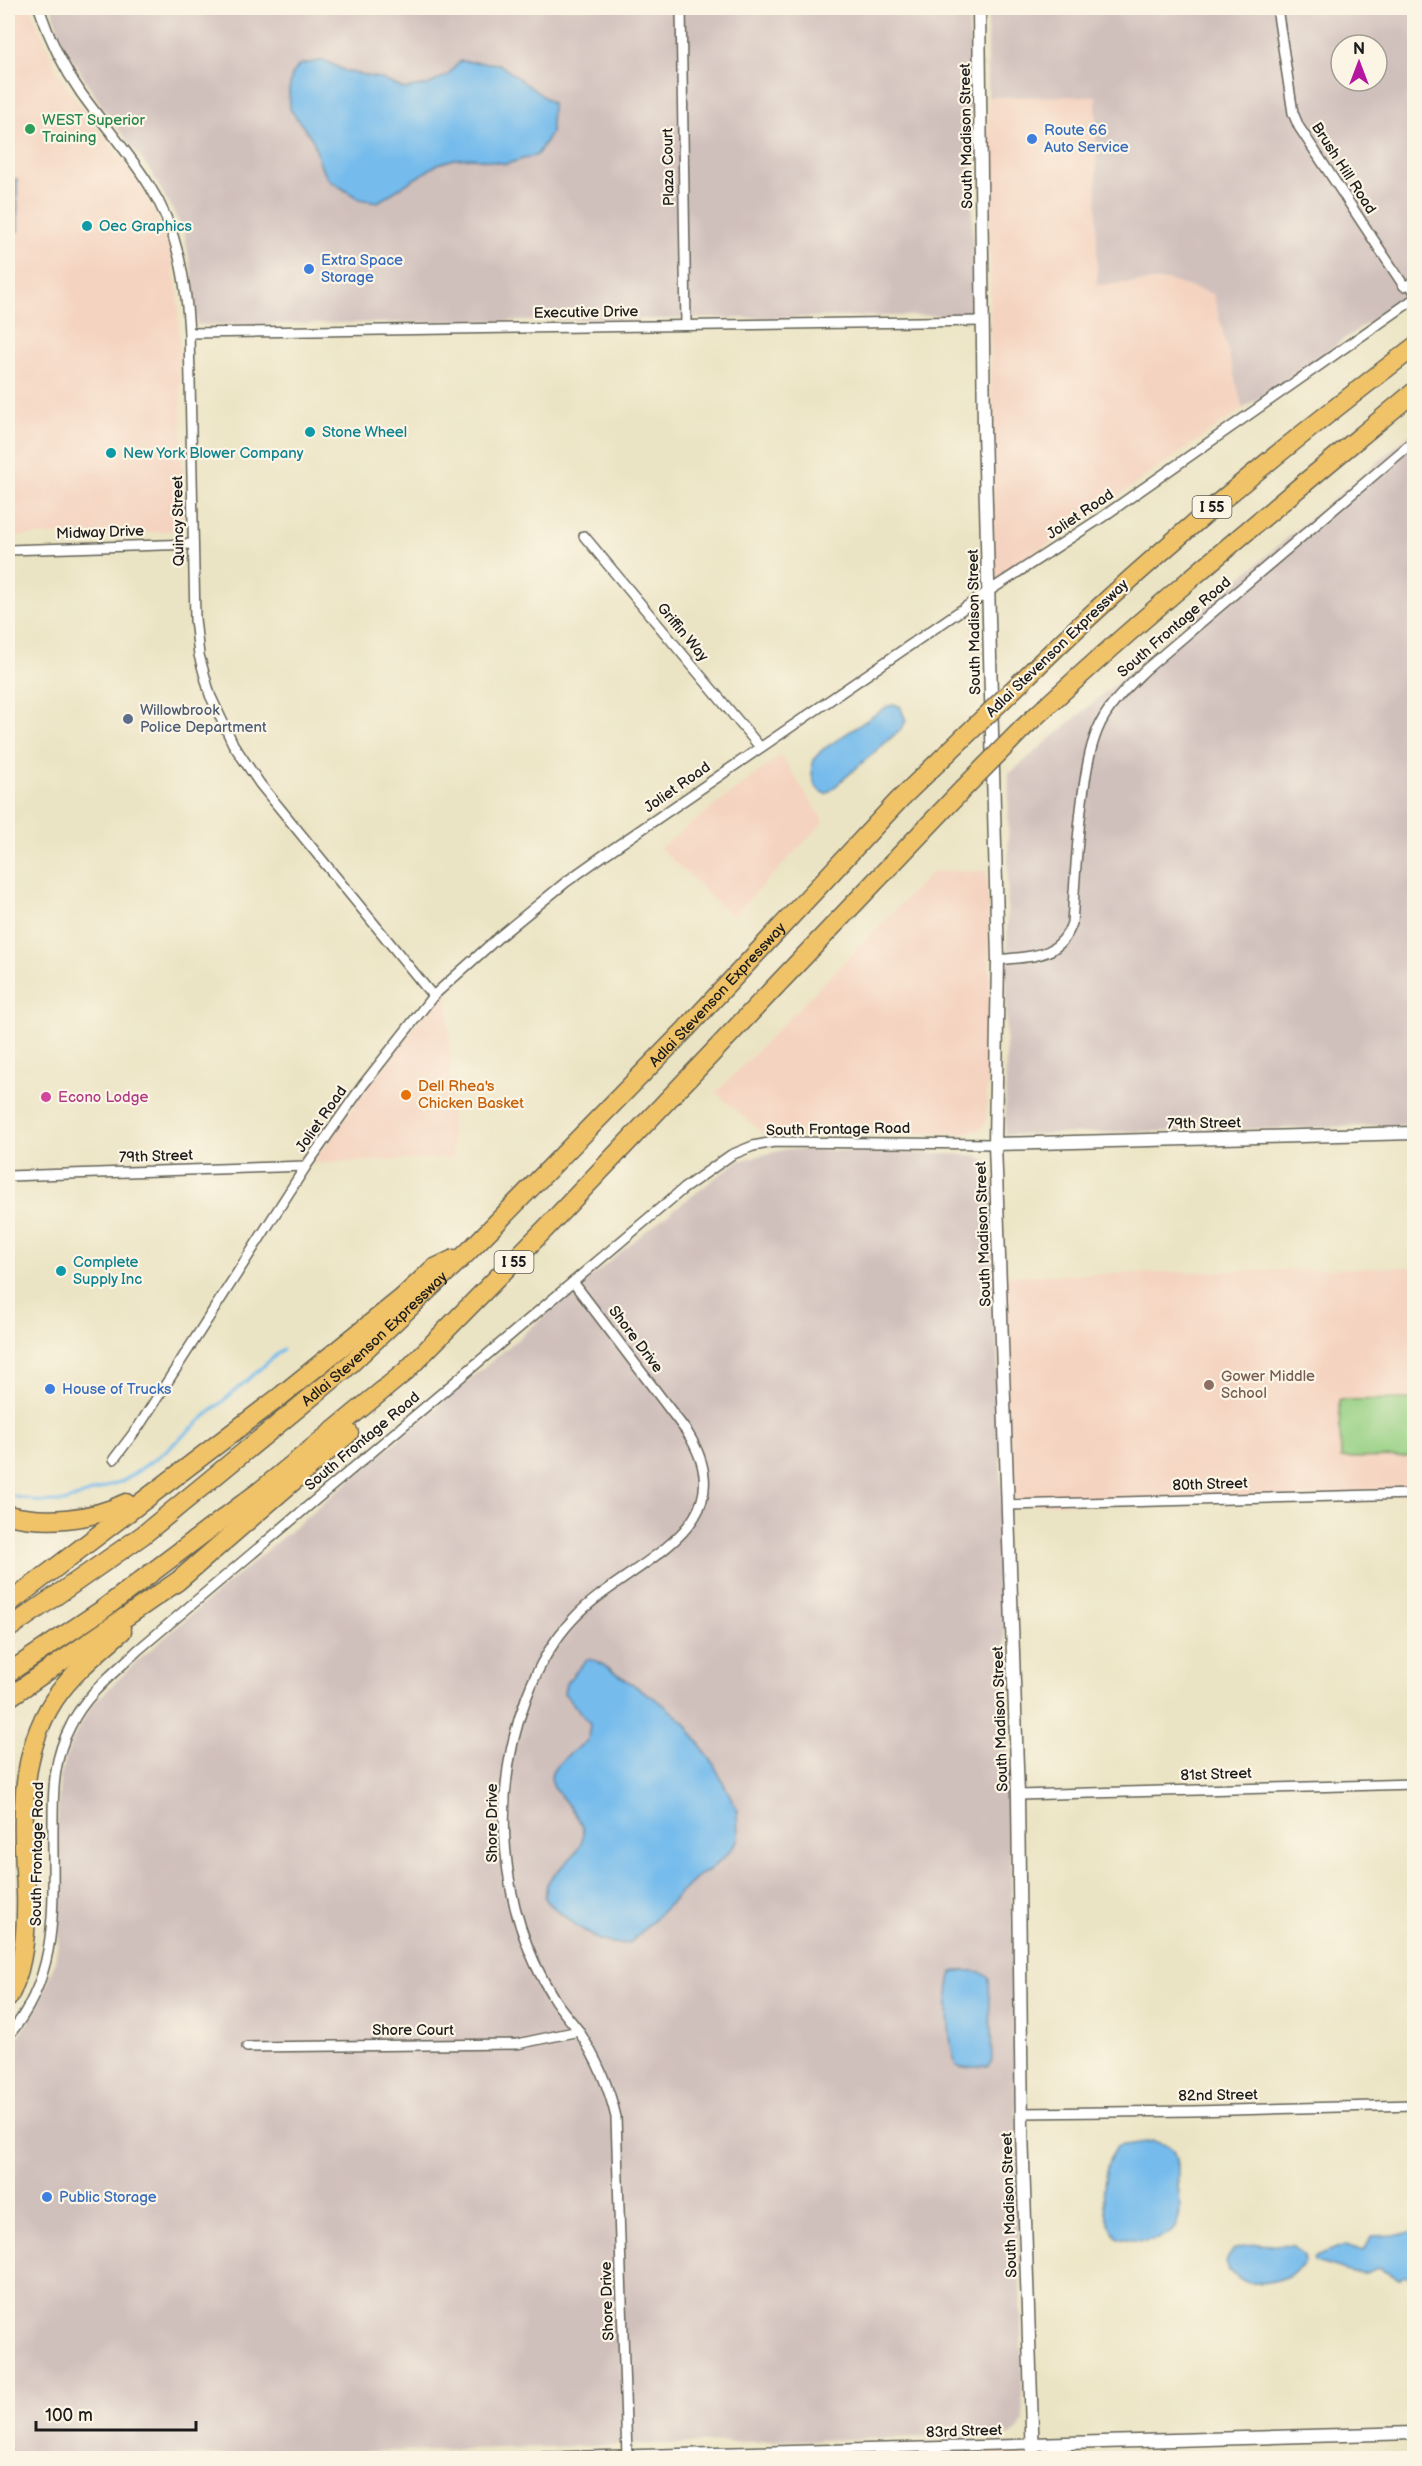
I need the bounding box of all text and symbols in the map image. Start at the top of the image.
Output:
north arrow [1329,33,1389,93]
text: N [1353,40,1365,59]
street label: South Madison Street [956,63,977,209]
place label: WEST Superior Training [42,111,146,147]
street label: Brush Hill Road [1307,119,1380,218]
place label: Route 66 Auto Service [1044,121,1129,157]
marker: WEST Superior Training [23,122,37,136]
street label: Plaza Court [658,127,679,206]
marker: Route 66 Auto Service [1025,132,1039,146]
place label: Oec Graphics [99,217,192,236]
marker: Oec Graphics [80,219,94,233]
place label: Extra Space Storage [321,251,403,287]
marker: Extra Space Storage [302,262,316,276]
street label: Executive Drive [534,302,639,323]
place label: Stone Wheel [322,423,407,442]
marker: Stone Wheel [303,425,317,439]
place label: New York Blower Company [123,444,304,463]
marker: New York Blower Company [104,446,118,460]
street label: Quincy Street [168,475,189,566]
street label: Joliet Road [1043,485,1117,544]
road number: I 55 [1192,496,1232,518]
street label: Midway Drive [56,521,144,544]
street label: South Madison Street [964,549,985,695]
street label: South Frontage Road [1114,573,1235,682]
street label: Adlai Stevenson Expressway [982,575,1133,722]
street label: Griffin Way [653,599,713,666]
place label: Willowbrook Police Department [140,701,267,737]
marker: Willowbrook Police Department [121,712,135,726]
street label: Joliet Road [640,758,714,817]
street label: Adlai Stevenson Expressway [645,919,790,1071]
place label: Dell Rhea's Chicken Basket [418,1077,524,1113]
street label: Joliet Road [292,1082,351,1156]
place label: Econo Lodge [58,1088,148,1107]
marker: Dell Rhea's Chicken Basket [399,1088,413,1102]
marker: Econo Lodge [39,1090,53,1104]
street label: 79th Street [1167,1113,1241,1134]
street label: South Frontage Road [766,1119,910,1140]
street label: 79th Street [119,1146,194,1167]
street label: South Madison Street [971,1160,996,1307]
road number: I 55 [494,1251,534,1273]
place label: Complete Supply Inc [73,1253,142,1289]
marker: Complete Supply Inc [54,1264,68,1278]
street label: Adlai Stevenson Expressway [298,1267,452,1411]
street label: Shore Drive [604,1302,667,1377]
place label: Gower Middle School [1221,1367,1315,1403]
marker: Gower Middle School [1202,1378,1216,1392]
place label: House of Trucks [62,1380,172,1399]
marker: House of Trucks [43,1382,57,1396]
street label: South Frontage Road [301,1388,424,1495]
street label: 80th Street [1172,1474,1248,1495]
street label: South Madison Street [988,1645,1013,1792]
street label: 81st Street [1180,1764,1252,1785]
street label: South Frontage Road [27,1782,48,1926]
street label: Shore Drive [483,1783,502,1863]
street label: Shore Court [372,2021,454,2040]
street label: 82nd Street [1178,2085,1258,2106]
street label: South Madison Street [997,2131,1022,2278]
place label: Public Storage [59,2188,157,2207]
marker: Public Storage [40,2190,54,2204]
street label: Shore Drive [597,2261,618,2341]
scale bar [36,2394,196,2432]
text: 100 m [45,2405,93,2426]
street label: 83rd Street [925,2421,1003,2442]

